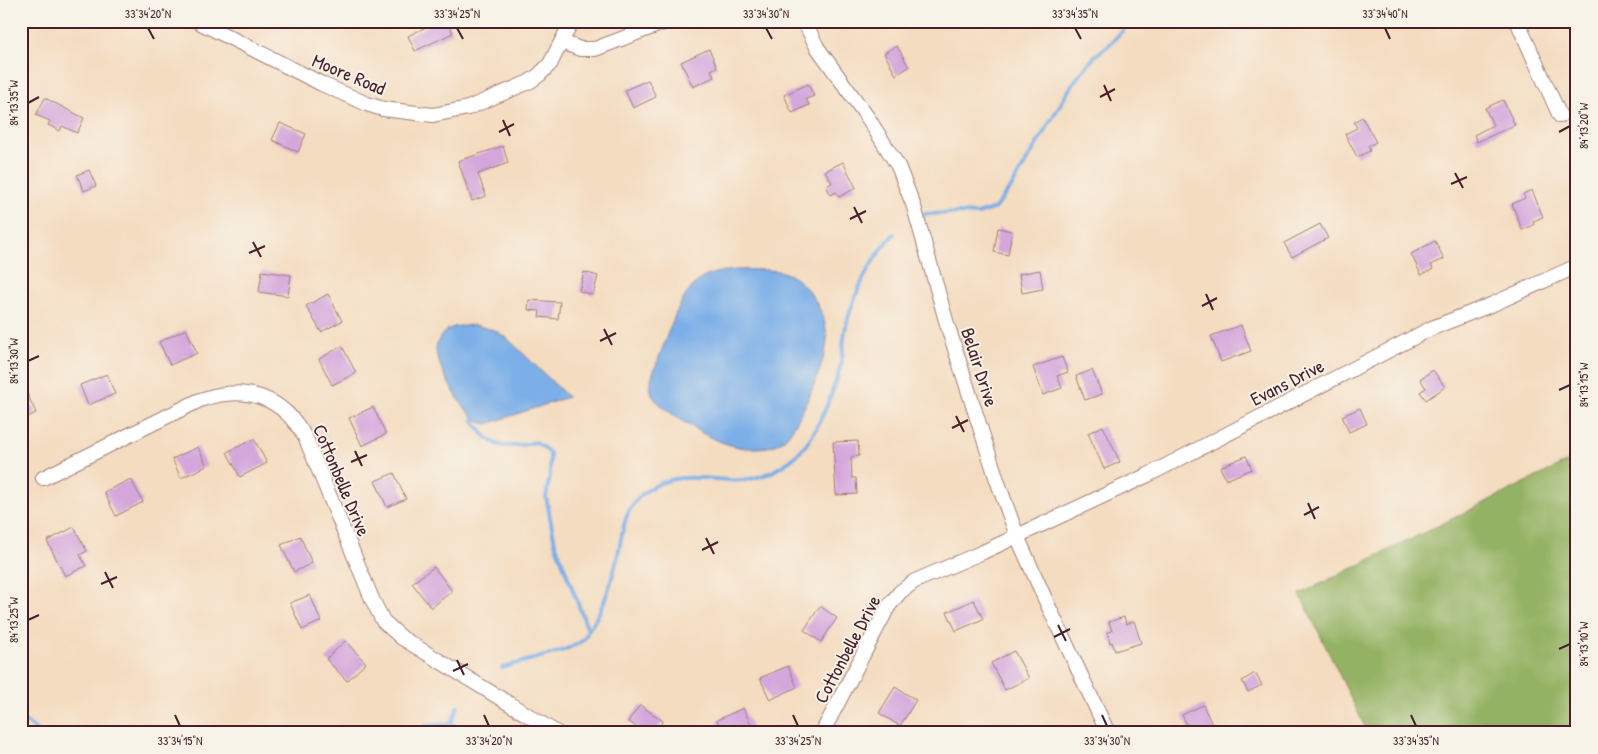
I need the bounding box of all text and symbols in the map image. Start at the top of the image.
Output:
text: 33°34'20"N [125,5,171,22]
text: 33°34'25"N [434,5,480,22]
text: 33°34'30"N [743,5,789,22]
text: 33°34'35"N [1052,5,1098,22]
text: 33°34'40"N [1362,5,1408,22]
street label: Moore Road [308,47,390,101]
text: 84°13'35"W [5,80,22,126]
text: 84°13'20"W [1575,102,1592,149]
street label: Belair Drive [955,324,1005,410]
text: 84°13'30"W [5,337,22,384]
street label: Evans Drive [1246,352,1329,412]
text: 84°13'15"W [1575,362,1592,407]
street label: Cottonbelle Drive [307,420,377,540]
street label: Cottonbelle Drive [808,590,887,707]
text: 84°13'25"W [5,596,22,643]
text: 84°13'10"W [1575,621,1592,666]
text: 33°34'15"N [158,732,202,749]
text: 33°34'20"N [466,732,512,749]
text: 33°34'25"N [775,732,821,749]
text: 33°34'30"N [1084,732,1130,749]
text: 33°34'35"N [1393,732,1439,749]

